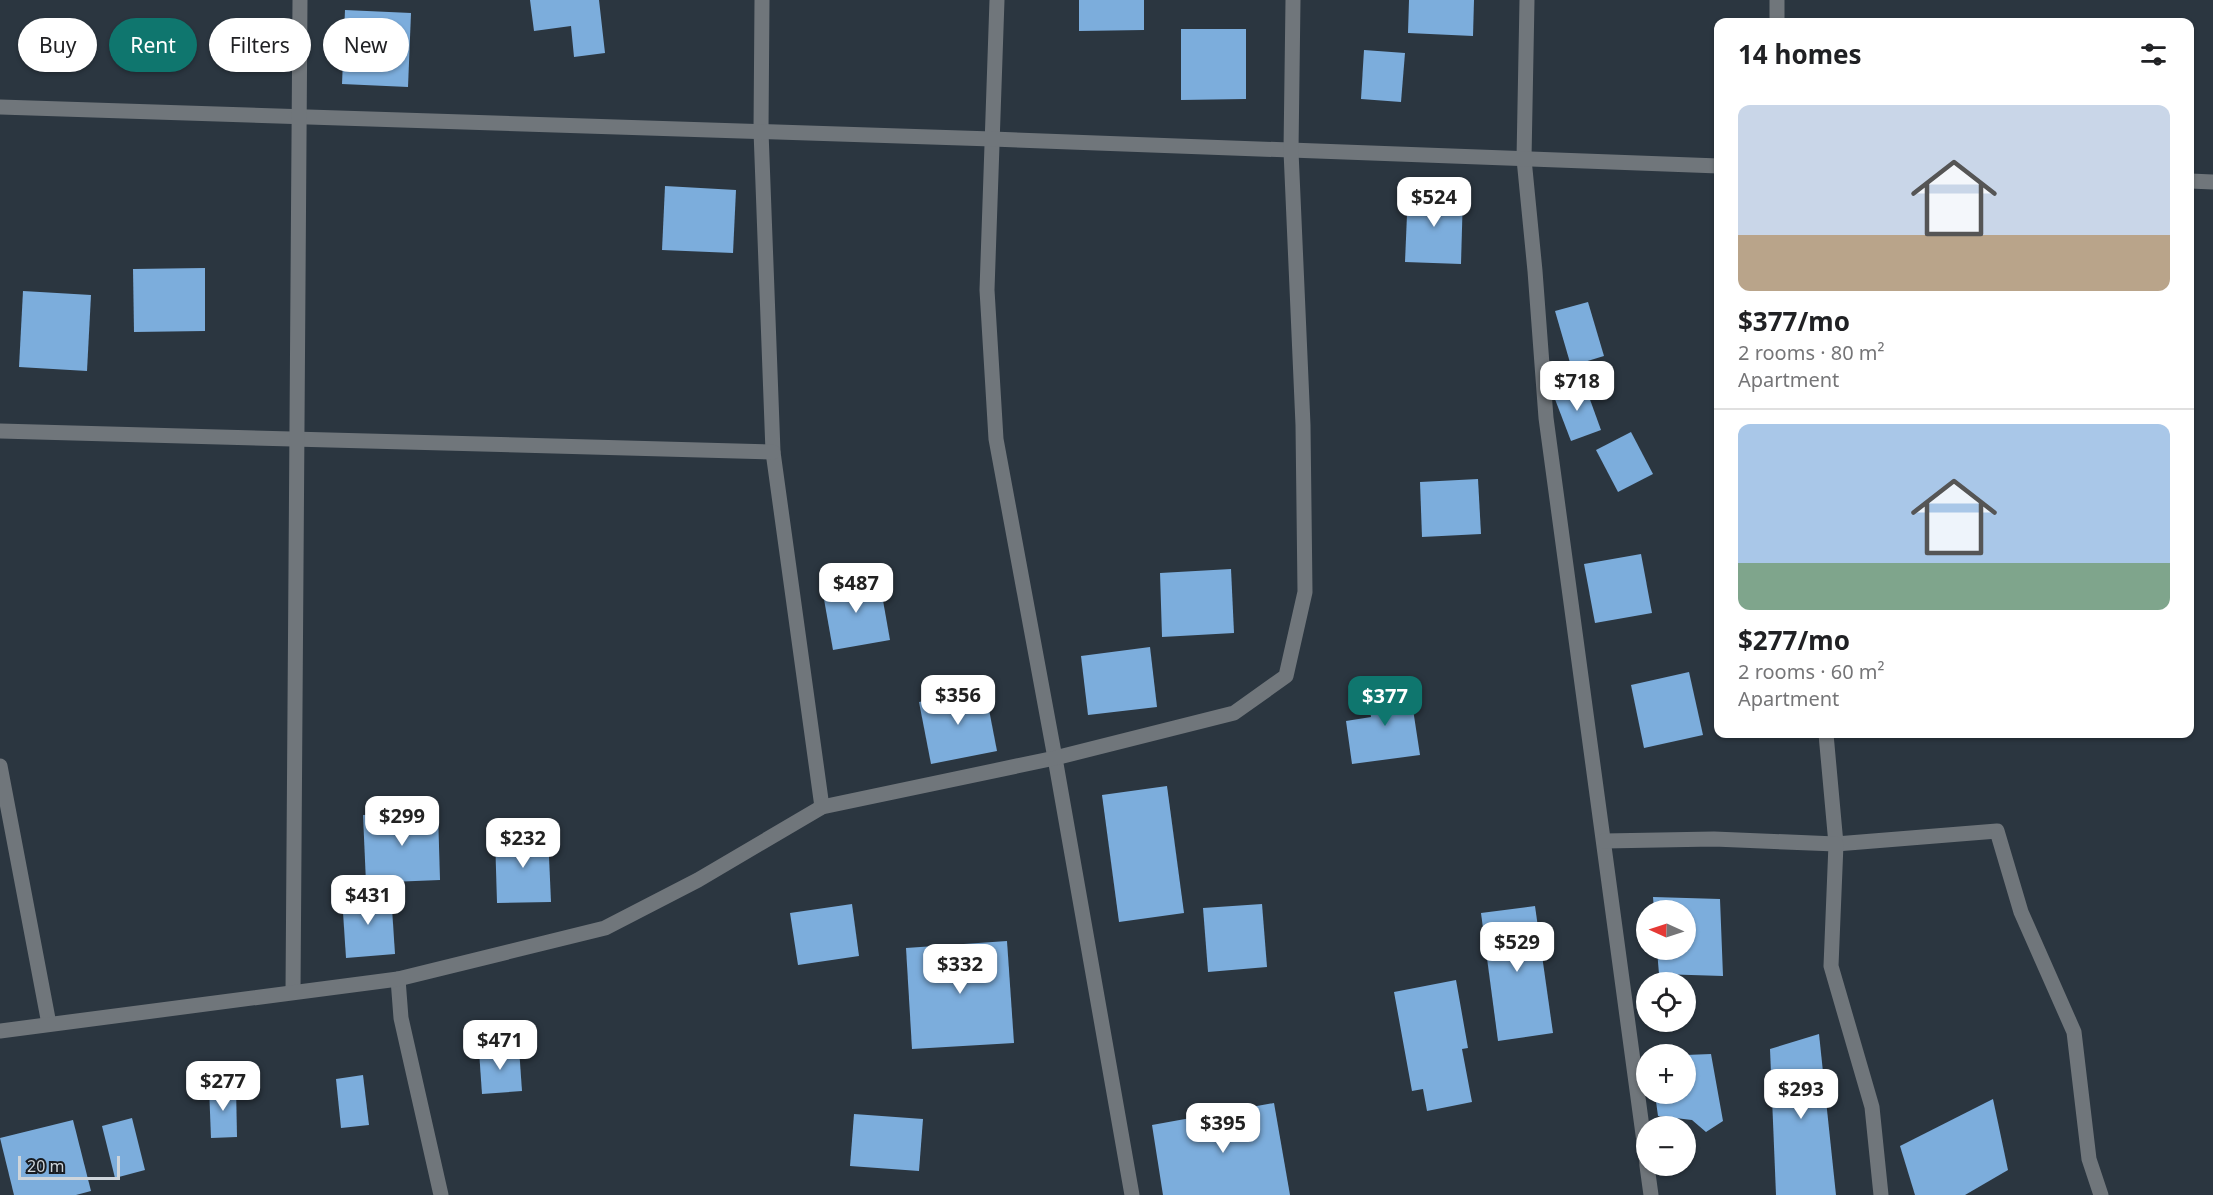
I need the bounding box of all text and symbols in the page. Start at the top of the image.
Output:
chip: Buy [18,18,97,72]
chip: Rent [109,18,197,72]
chip: Filters [209,18,311,72]
chip: New [323,18,409,72]
text: 14 homes [1738,36,1862,72]
icon: filters [2137,38,2170,71]
icon: home [1900,144,2008,252]
pin: $524 [1398,177,1470,228]
text: $524 [1411,183,1457,210]
text: $377/mo [1738,303,1850,339]
text: 2 rooms · 80 m² [1738,339,1885,366]
pin: $718 [1541,361,1613,412]
text: Apartment [1738,366,1839,393]
text: $718 [1554,367,1600,394]
icon: home [1900,463,2008,571]
pin: $487 [820,563,892,614]
text: $487 [833,569,879,596]
text: $277/mo [1738,622,1850,658]
text: 2 rooms · 60 m² [1738,658,1885,685]
pin: $356 [922,675,994,726]
pin: $377 [1349,676,1421,727]
text: $356 [935,681,981,708]
text: $377 [1362,682,1408,709]
text: Apartment [1738,685,1839,712]
pin: $299 [366,796,438,847]
text: $299 [379,802,425,829]
pin: $232 [487,818,559,869]
text: $232 [500,824,546,851]
pin: $431 [332,875,404,926]
text: $431 [345,881,391,908]
north arrow [1636,900,1696,960]
map controls [1636,900,1696,1176]
pin: $529 [1481,922,1553,973]
text: $529 [1494,928,1540,955]
pin: $332 [924,944,996,995]
text: $332 [937,950,983,977]
button: locate [1636,972,1696,1032]
pin: $471 [464,1020,536,1071]
text: $471 [477,1026,523,1053]
button: + [1636,1044,1696,1104]
pin: $277 [187,1061,259,1112]
text: $277 [200,1067,246,1094]
pin: $293 [1765,1069,1837,1120]
text: $293 [1778,1075,1824,1102]
pin: $395 [1187,1103,1259,1154]
text: $395 [1200,1109,1246,1136]
button: − [1636,1116,1696,1176]
scale bar [18,1153,120,1180]
text: 20 m [27,1155,64,1177]

